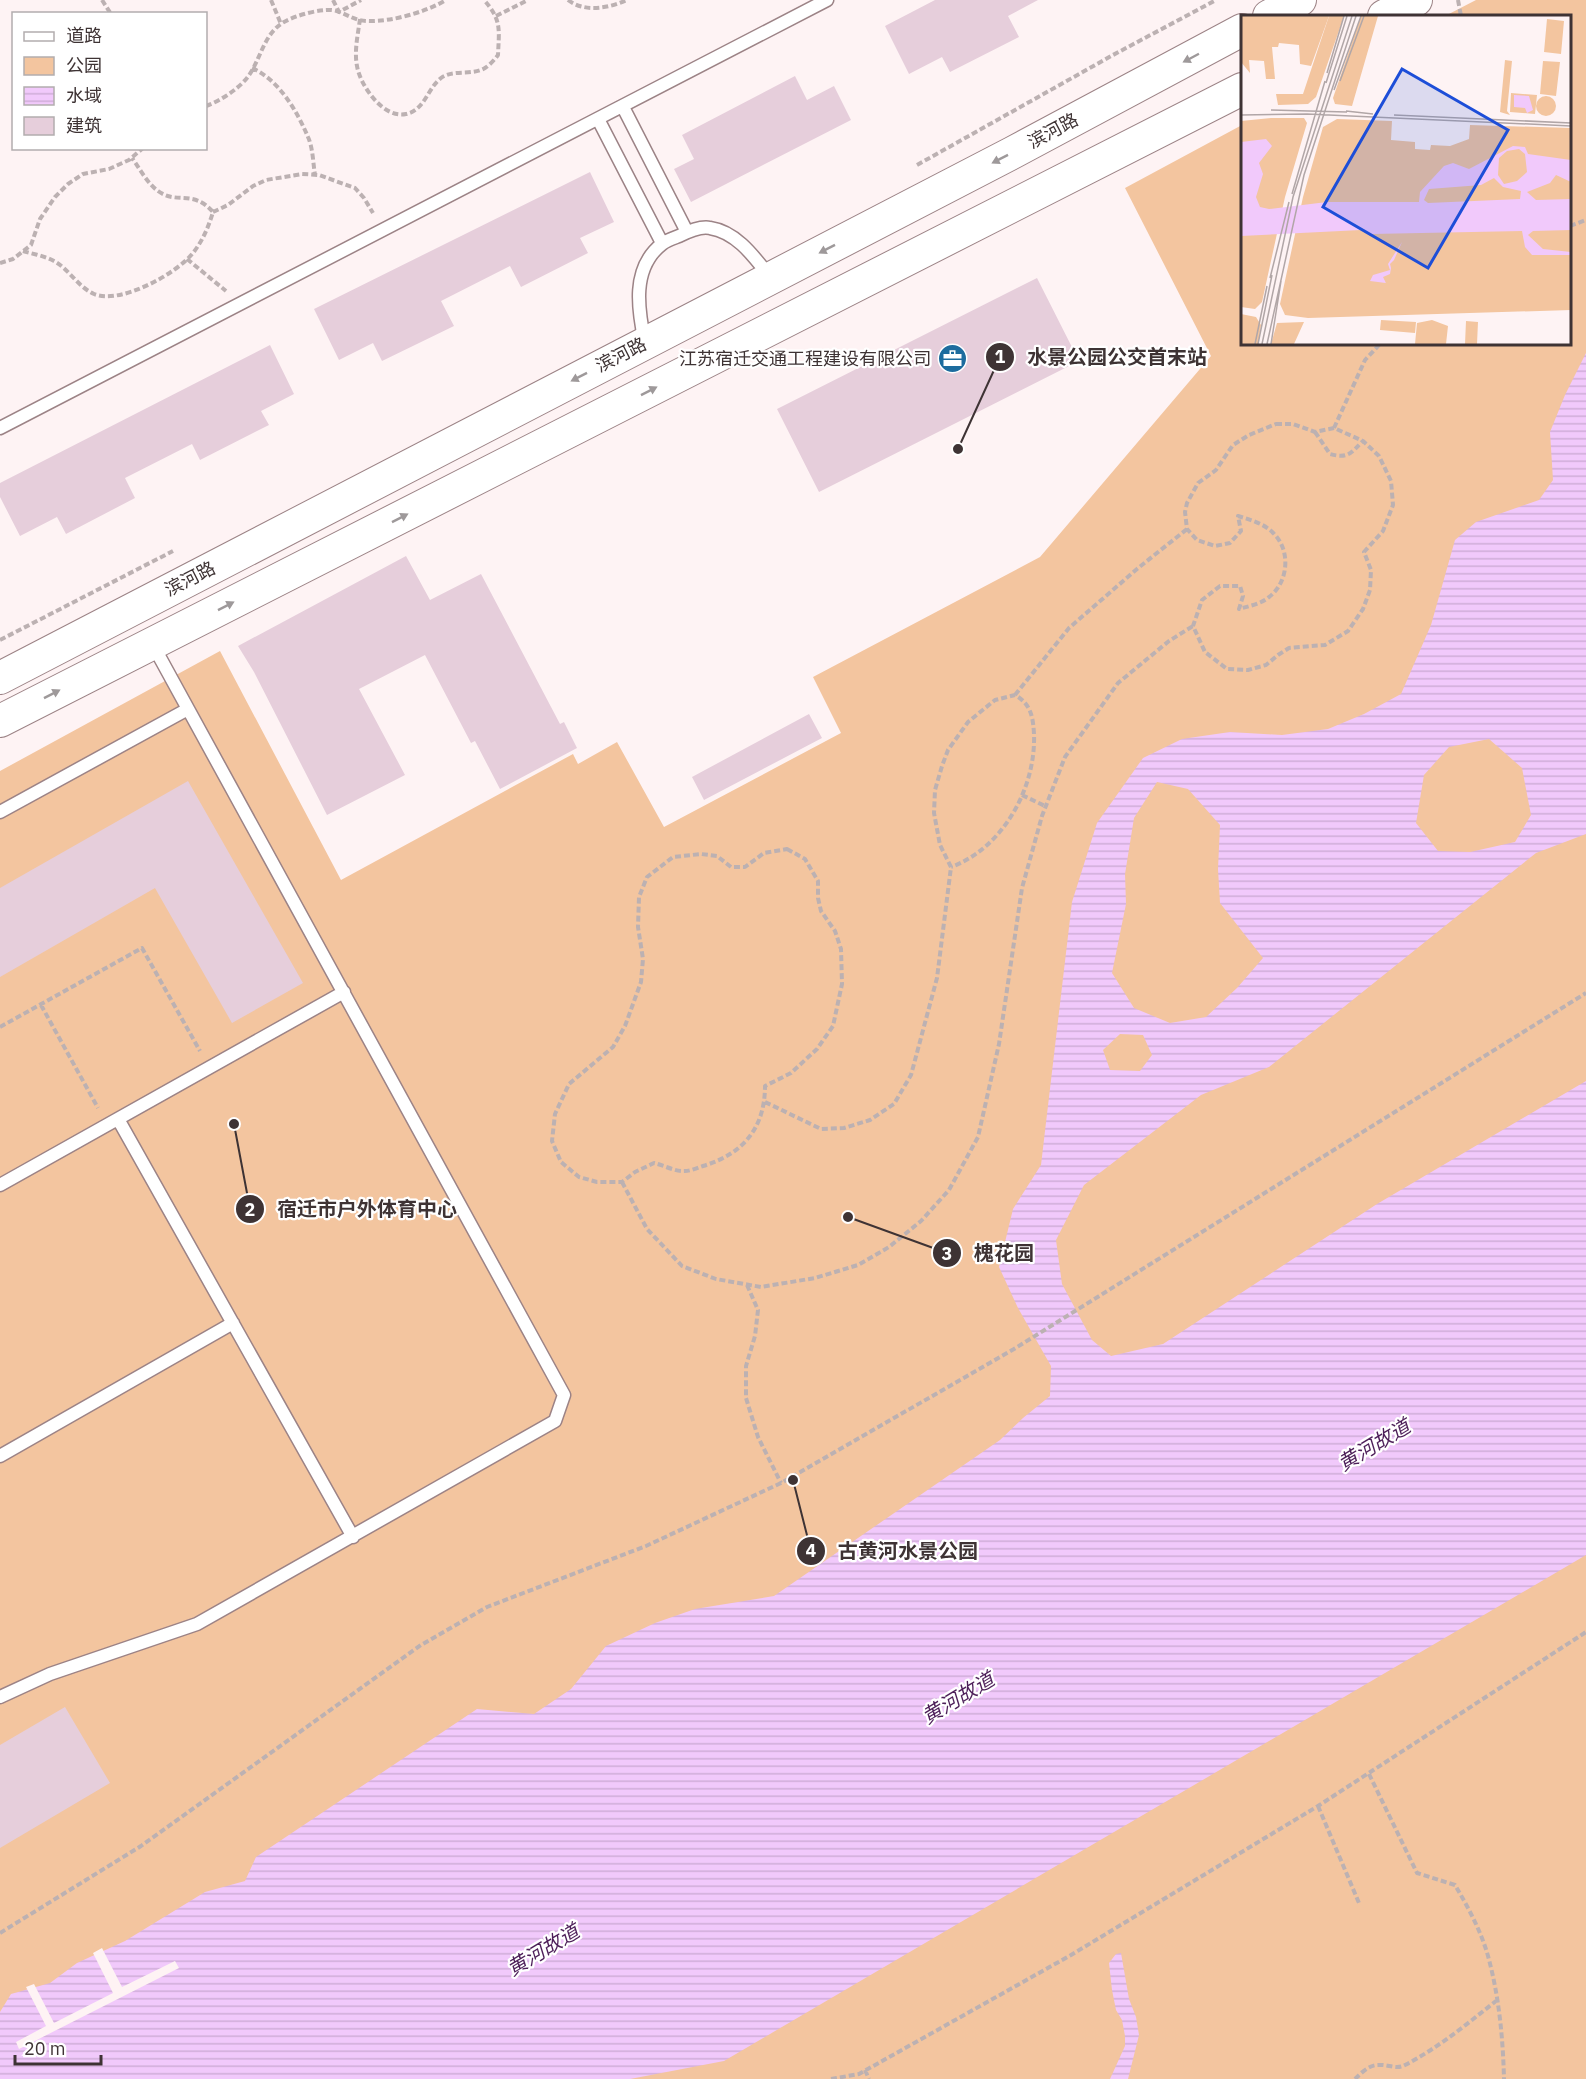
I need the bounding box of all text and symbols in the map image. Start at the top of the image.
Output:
legend [12,12,207,150]
inset map [1241,15,1571,345]
text: 道路 [66,24,102,47]
one-way arrow [1182,53,1199,63]
text: 公园 [66,54,102,77]
text: 水域 [66,84,102,107]
street label: 滨河路 [1024,108,1082,153]
text: 建筑 [66,114,102,137]
one-way arrow [991,154,1008,164]
one-way arrow [818,244,835,254]
street label: 滨河路 [591,332,650,377]
callout: 水景公园公交首末站 [985,338,1219,376]
office icon: 江苏宿迁交通工程建设有限公司 [936,343,968,375]
text: 水景公园公交首末站 [1027,343,1207,370]
text: 1 [995,345,1006,368]
place label: 江苏宿迁交通工程建设有限公司 [679,347,931,370]
one-way arrow [570,372,587,382]
one-way arrow [640,387,657,396]
one-way arrow [392,513,409,523]
street label: 滨河路 [160,556,219,601]
one-way arrow [218,601,235,611]
one-way arrow [44,690,61,699]
callout: 宿迁市户外体育中心 [235,1190,469,1228]
text: 宿迁市户外体育中心 [277,1195,457,1222]
text: 2 [245,1198,255,1221]
callout: 槐花园 [932,1234,1046,1272]
text: 槐花园 [974,1239,1034,1266]
text: 3 [942,1242,952,1265]
water label: 黄河故道 [1333,1411,1418,1477]
callout: 古黄河水景公园 [796,1532,990,1570]
text: 古黄河水景公园 [838,1537,978,1564]
text: 4 [806,1539,817,1562]
water label: 黄河故道 [917,1664,1002,1730]
water label: 黄河故道 [502,1916,587,1982]
scale bar [15,2028,100,2066]
text: 20 m [24,2037,66,2060]

